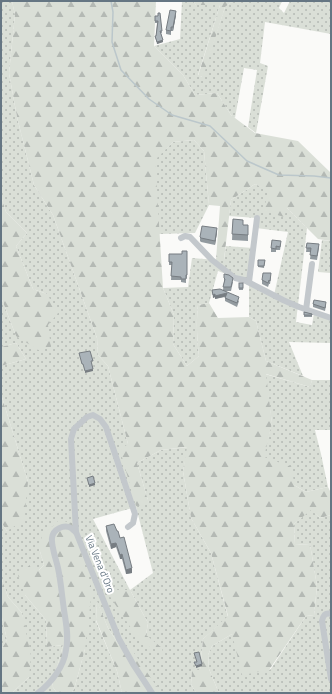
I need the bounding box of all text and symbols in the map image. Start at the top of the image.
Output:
street label: Via Vena d'Oro [82,533,118,595]

